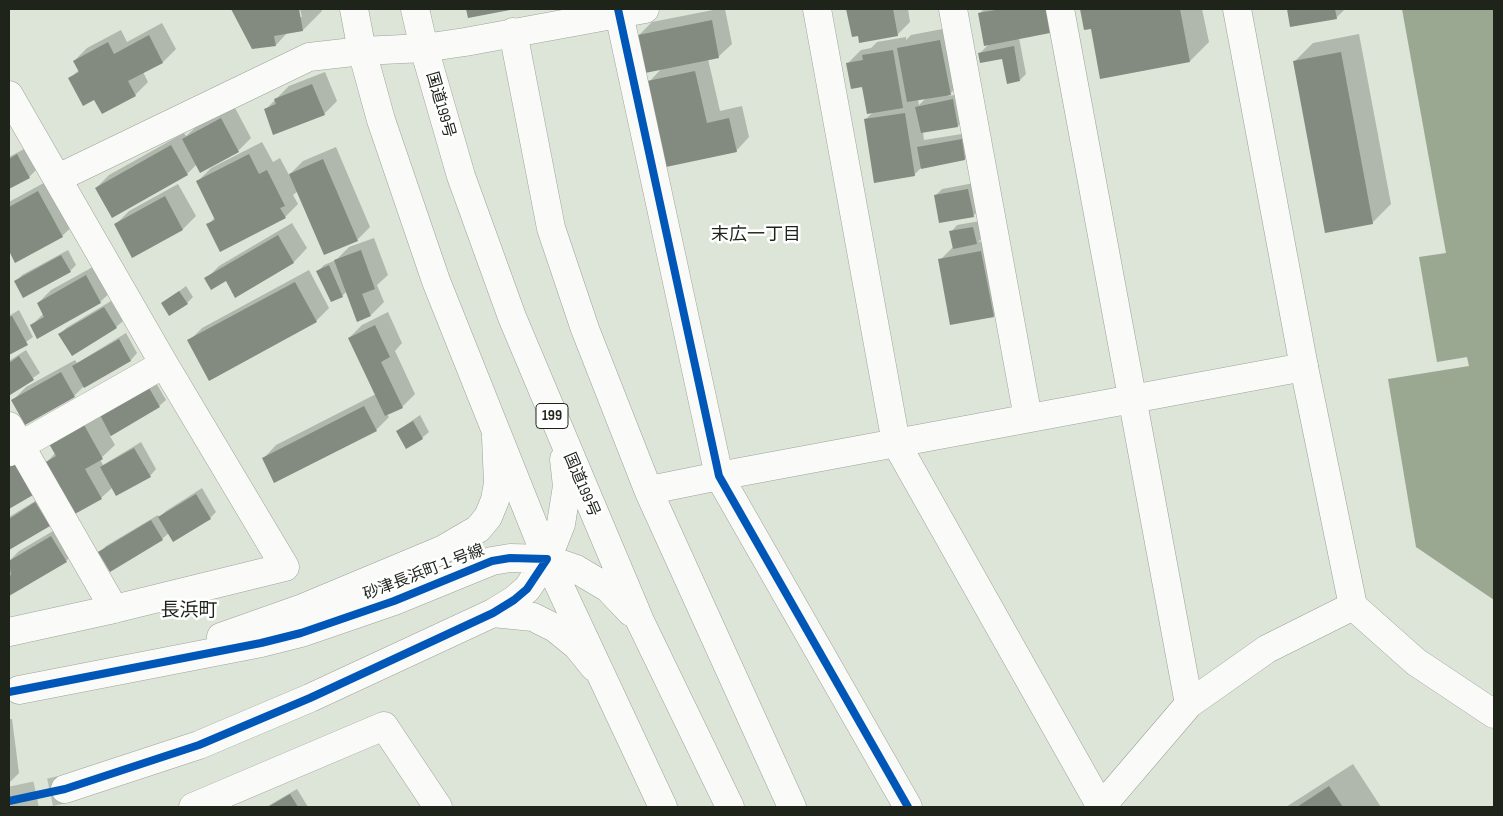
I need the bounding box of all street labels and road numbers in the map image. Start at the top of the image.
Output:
street label: 国道199号 [421,70,459,140]
road number: 199 [536,404,568,428]
street label: 国道199号 [559,450,603,520]
street label: 砂津長浜町１号線 [361,541,487,605]

